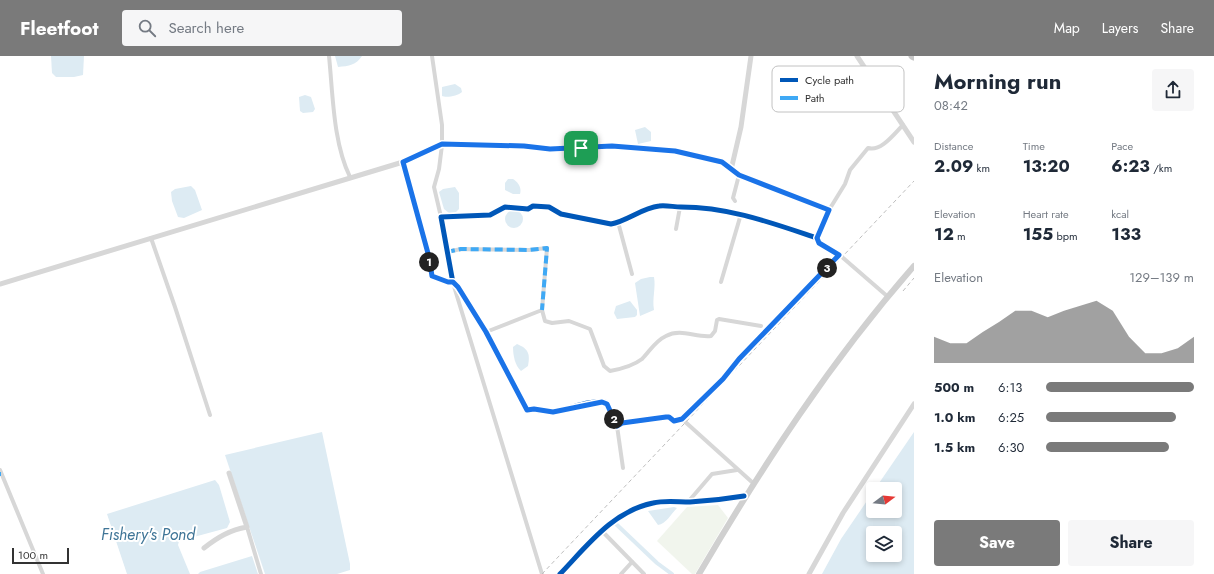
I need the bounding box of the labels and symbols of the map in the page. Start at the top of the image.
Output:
legend [772,66,904,112]
text: Cycle path [805,72,854,88]
text: Path [805,90,824,106]
pin [564,131,598,165]
pin: 1 [419,252,439,272]
pin: 3 [817,258,837,278]
pin: 2 [604,409,624,429]
north arrow [866,482,902,518]
water label: Fishery's Pond [101,523,196,546]
scale bar [12,546,69,565]

